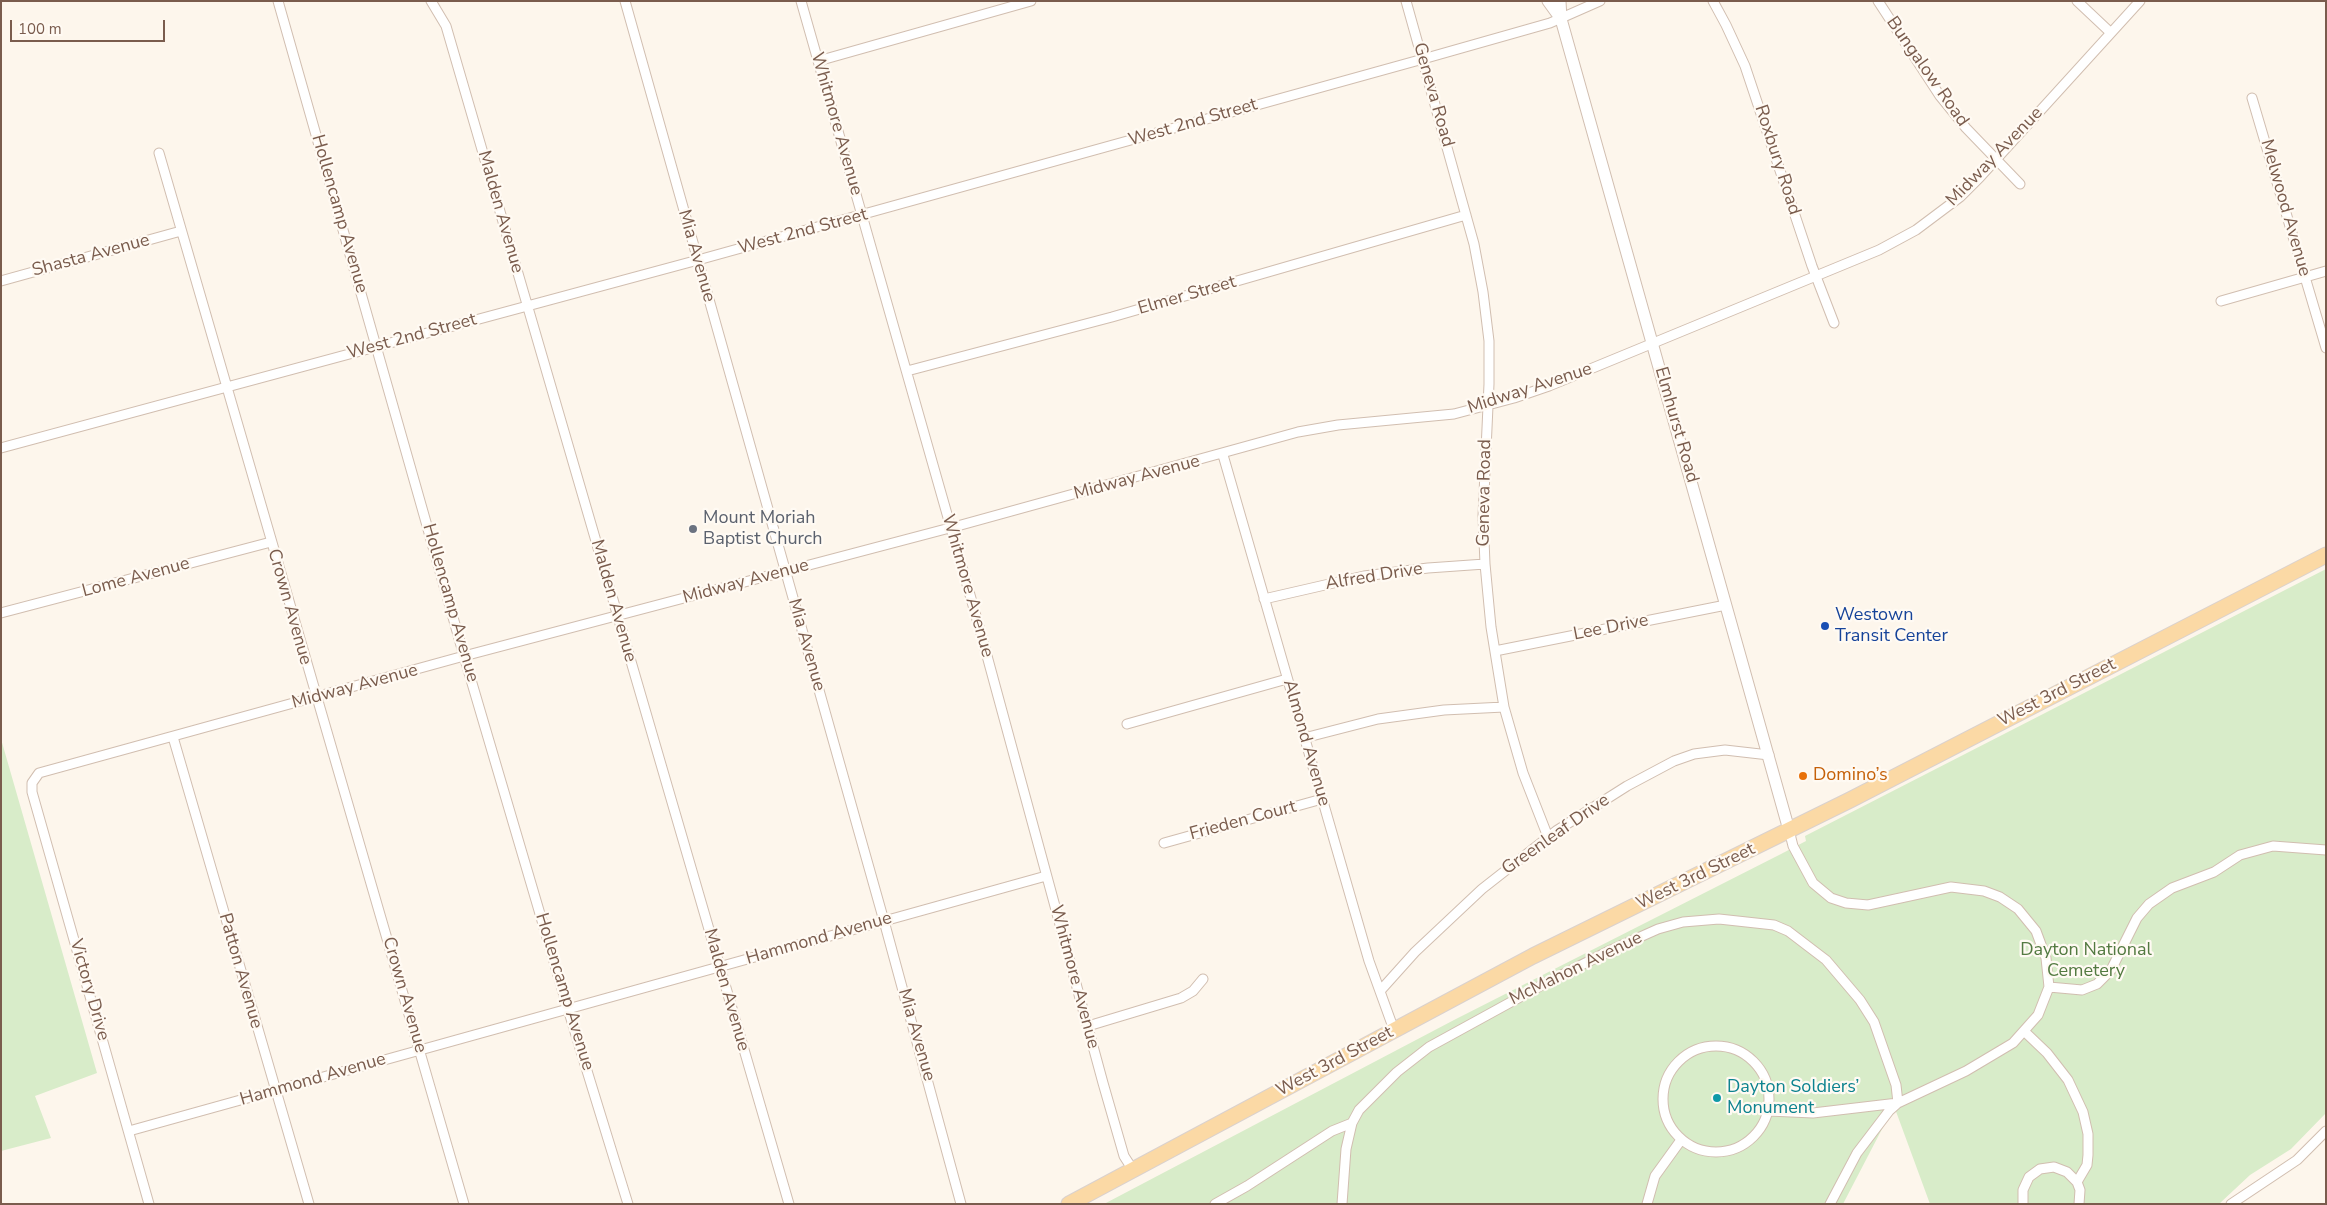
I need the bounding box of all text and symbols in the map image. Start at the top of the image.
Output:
scale bar [12,10,168,42]
street label: Bungalow Road [1881,13,1973,131]
text: 100 m [18,19,62,39]
street label: Geneva Road [1408,40,1458,150]
street label: Whitmore Avenue [805,50,867,198]
street label: West 2nd Street [1126,94,1260,152]
street label: Roxbury Road [1749,102,1805,218]
street label: Midway Avenue [1942,103,2048,211]
street label: Hollencamp Avenue [306,132,372,296]
street label: Melwood Avenue [2255,137,2315,279]
street label: Malden Avenue [472,148,528,276]
street label: West 2nd Street [736,204,870,260]
street label: Mia Avenue [673,207,719,305]
street label: Shasta Avenue [30,230,152,282]
street label: Elmer Street [1135,272,1239,320]
street label: West 2nd Street [345,309,479,365]
street label: Midway Avenue [1465,359,1595,419]
street label: Elmhurst Road [1649,365,1703,485]
street label: Geneva Road [1473,439,1497,547]
street label: Midway Avenue [1072,451,1202,505]
place label: Mount Moriah Baptist Church [703,508,822,550]
street label: Whitmore Avenue [936,512,998,660]
street label: Hollencamp Avenue [417,521,483,685]
marker: Mount Moriah Baptist Church [687,523,699,535]
street label: Malden Avenue [585,537,641,665]
street label: Crown Avenue [262,547,316,667]
street label: Lome Avenue [80,553,192,603]
street label: Midway Avenue [681,555,811,609]
street label: Alfred Drive [1324,559,1424,595]
street label: Mia Avenue [783,596,829,694]
place label: Westown Transit Center [1835,605,1948,648]
street label: Lee Drive [1572,610,1650,646]
marker: Westown Transit Center [1819,620,1831,632]
street label: West 3rd Street [1995,654,2119,732]
street label: Midway Avenue [290,660,420,714]
street label: Almond Avenue [1278,677,1334,809]
place label: Domino’s [1813,765,1888,787]
marker: Domino’s [1797,770,1809,782]
street label: Greenleaf Drive [1498,790,1614,880]
street label: Frieden Court [1187,796,1299,846]
street label: West 3rd Street [1633,839,1759,915]
street label: Whitmore Avenue [1044,903,1104,1051]
street label: Hammond Avenue [744,908,894,970]
street label: Patton Avenue [213,911,267,1031]
street label: Hollencamp Avenue [530,911,598,1073]
street label: Malden Avenue [698,926,754,1054]
street label: McMahon Avenue [1506,928,1646,1010]
street label: Crown Avenue [377,935,431,1055]
street label: Victory Drive [64,937,114,1043]
park label: Dayton National Cemetery [2020,940,2152,982]
street label: Mia Avenue [893,986,939,1084]
street label: West 3rd Street [1273,1022,1397,1102]
street label: Hammond Avenue [238,1049,388,1111]
place label: Dayton Soldiers’ Monument [1727,1077,1859,1120]
marker: Dayton Soldiers’ Monument [1711,1092,1723,1104]

